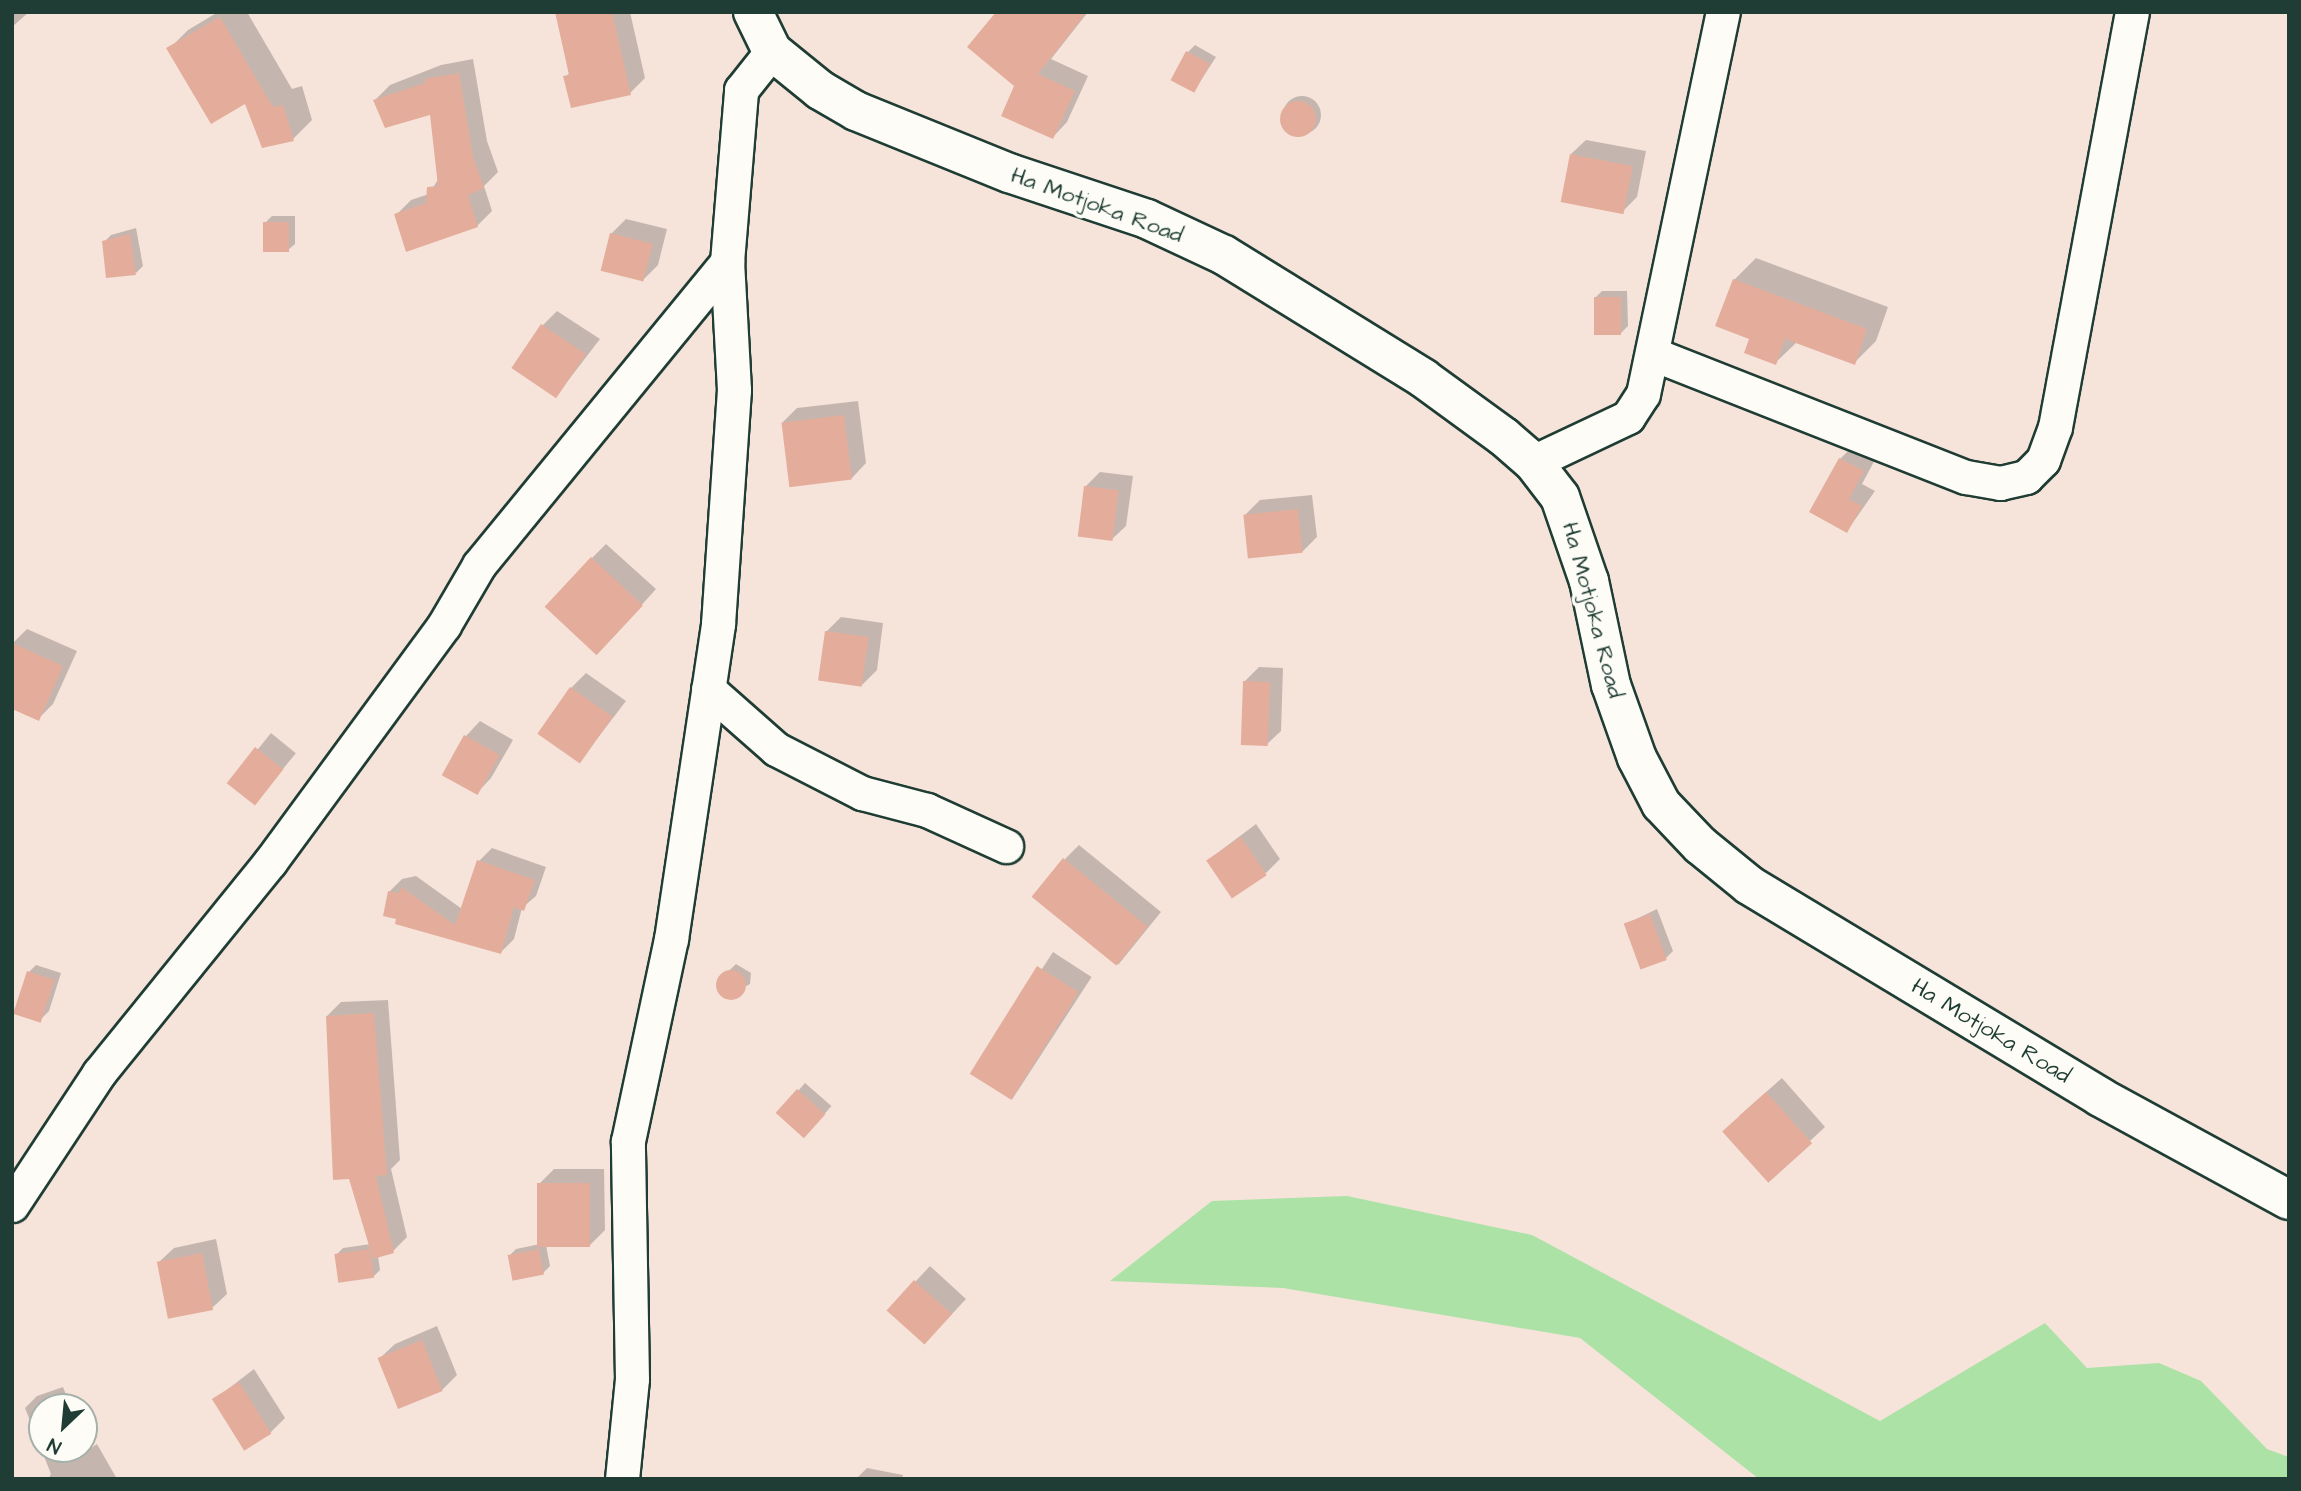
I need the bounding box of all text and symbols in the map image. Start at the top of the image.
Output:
street label: Ha Motjoka Road [1007,161,1187,249]
street label: Ha Motjoka Road [1556,519,1630,701]
street label: Ha Motjoka Road [1906,973,2076,1089]
north arrow [28,1393,98,1463]
text: N [43,1431,66,1460]

